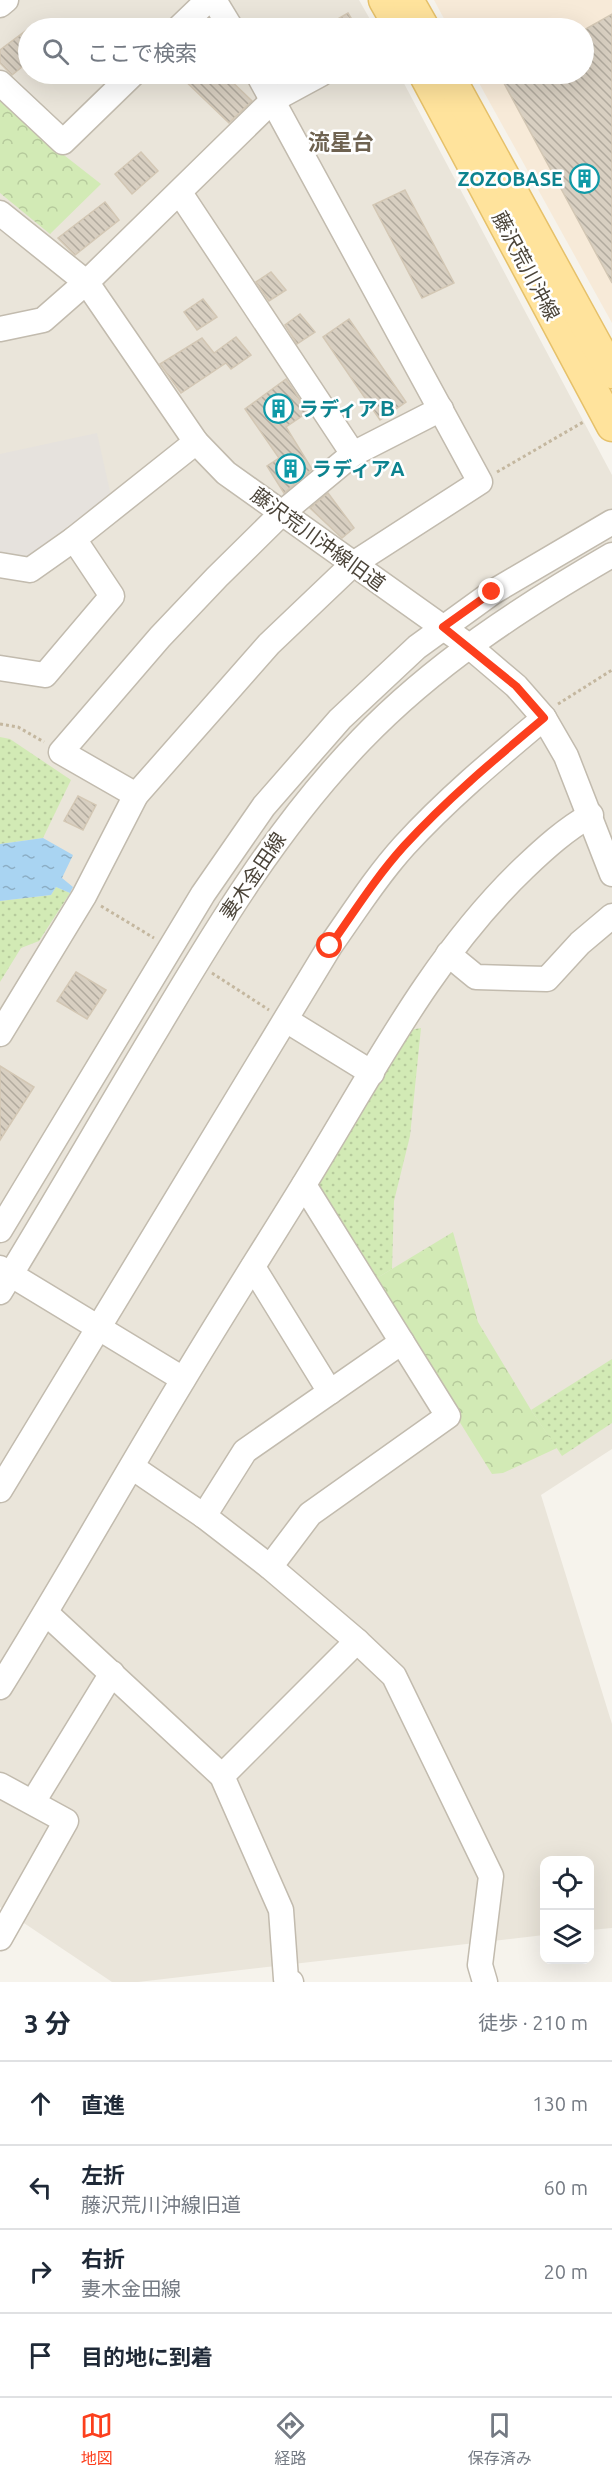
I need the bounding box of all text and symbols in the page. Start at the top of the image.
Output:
search box [18,18,594,84]
icon: search [39,35,72,68]
text: ここで検索 [87,40,197,65]
district label: 流星台 [308,129,374,154]
building icon: ZOZOBASE [568,163,600,195]
place label: ZOZOBASE [457,167,563,190]
street label: 藤沢荒川沖線 [488,207,565,324]
building icon: ラディアＢ [262,393,294,425]
place label: ラディアＢ [299,397,398,420]
building icon: ラディアA [275,453,307,485]
place label: ラディアA [312,457,405,480]
street label: 藤沢荒川沖線旧道 [247,482,390,595]
route end [478,578,504,604]
street label: 妻木金田線 [215,828,290,924]
route start [316,932,342,958]
map controls [540,1856,594,1964]
button: locate [540,1856,594,1910]
button: layers [540,1910,594,1964]
text: 3 分 [24,2009,71,2038]
text: 徒歩 · 210 m [478,2011,588,2034]
icon: ahead [24,2087,57,2120]
text: 直進 [81,2092,125,2117]
text: 130 m [532,2092,588,2115]
text: 左折 [81,2162,125,2187]
icon: left [24,2171,57,2204]
text: 60 m [544,2176,588,2199]
text: 藤沢荒川沖線旧道 [81,2193,241,2216]
text: 右折 [81,2246,125,2271]
icon: right [24,2255,57,2288]
text: 20 m [544,2260,588,2283]
text: 妻木金田線 [81,2277,181,2300]
icon: arrive [24,2339,57,2372]
text: 目的地に到着 [81,2344,213,2369]
tab: 地図 [80,2409,113,2469]
tab: 経路 [274,2409,307,2469]
tab: 保存済み [468,2409,532,2469]

